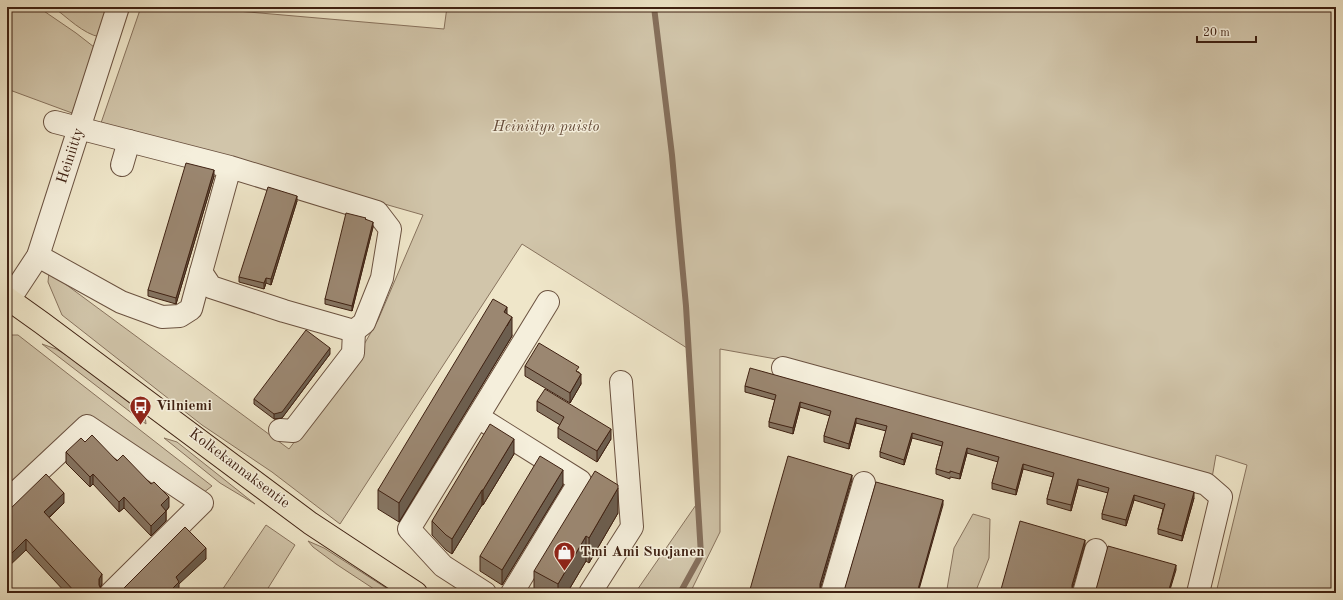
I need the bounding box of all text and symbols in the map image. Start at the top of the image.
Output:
scale bar [1197,18,1256,44]
text: 20 m [1203,27,1230,39]
park label: Heiniityn puisto [492,120,599,135]
street label: Heiniitty [55,126,87,186]
bus stop icon: Vilniemi [128,393,154,426]
place label: Vilniemi [156,399,212,414]
street label: Kolkekannaksentie [186,426,292,512]
shop icon: Tmi Ami Suojanen [552,539,578,572]
place label: Tmi Ami Suojanen [580,545,705,560]

